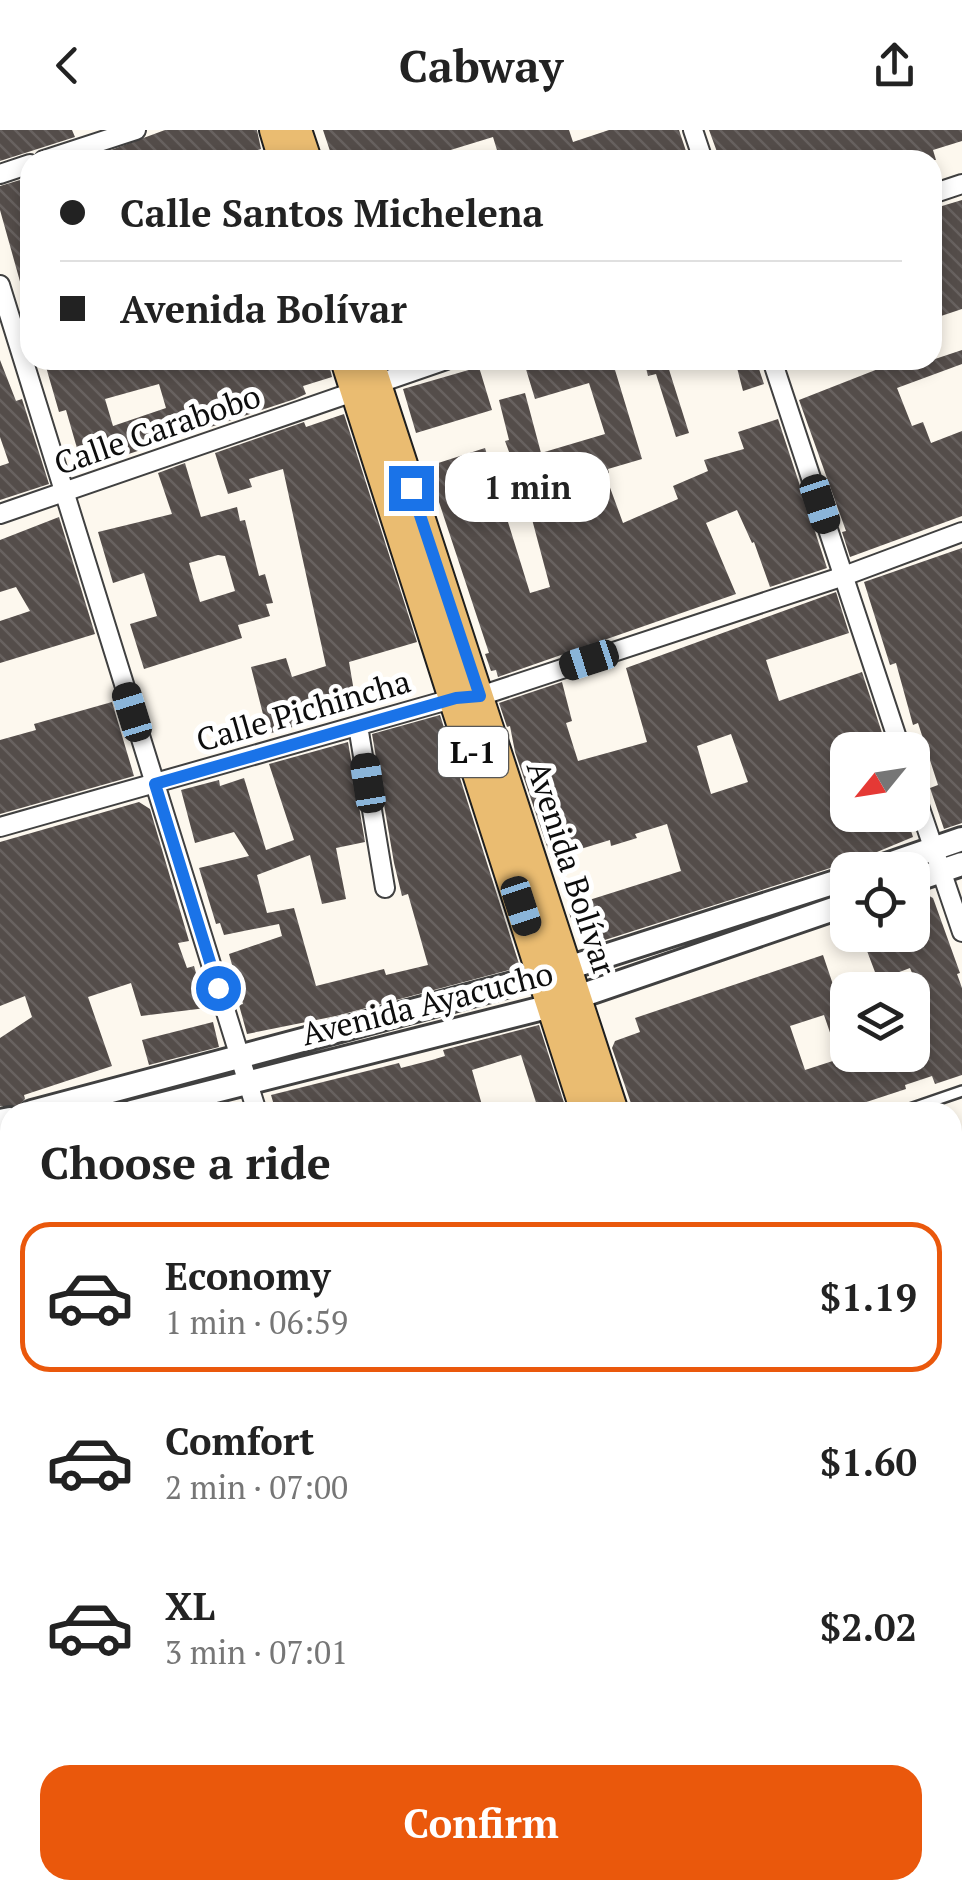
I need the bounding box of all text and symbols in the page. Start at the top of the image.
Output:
text: Cabway [399,35,563,95]
icon: back [40,38,95,93]
icon: share [867,38,922,93]
text: Calle Santos Michelena [120,188,544,238]
text: Avenida Bolívar [120,284,407,334]
street label: Calle Carabobo [48,374,266,484]
callout: 1 min [446,453,611,523]
route end [389,466,434,511]
text: 1 min [484,466,571,508]
car [796,471,844,537]
car [556,636,622,684]
street label: Calle Pichincha [191,659,415,761]
car [109,679,155,745]
road number: L-1 [438,727,508,777]
north arrow [830,732,930,832]
map controls [830,732,930,1072]
car [348,751,388,815]
street label: Avenida Bolívar [518,755,627,981]
button: locate [830,852,930,952]
car [497,873,545,939]
street label: Avenida Ayacucho [297,951,557,1055]
route start [196,966,241,1011]
button: layers [830,972,930,1072]
text: Choose a ride [40,1132,331,1192]
text: Economy [165,1251,331,1301]
icon: car [45,1252,135,1342]
text: $1.19 [820,1272,917,1322]
text: 1 min · 06:59 [165,1301,348,1343]
text: Comfort [165,1416,314,1466]
icon: car [45,1417,135,1507]
text: $1.60 [820,1437,917,1487]
text: 2 min · 07:00 [165,1466,348,1508]
text: XL [165,1581,215,1631]
icon: car [45,1582,135,1672]
text: $2.02 [820,1602,917,1652]
text: 3 min · 07:01 [165,1631,348,1673]
button: Confirm [40,1765,922,1880]

